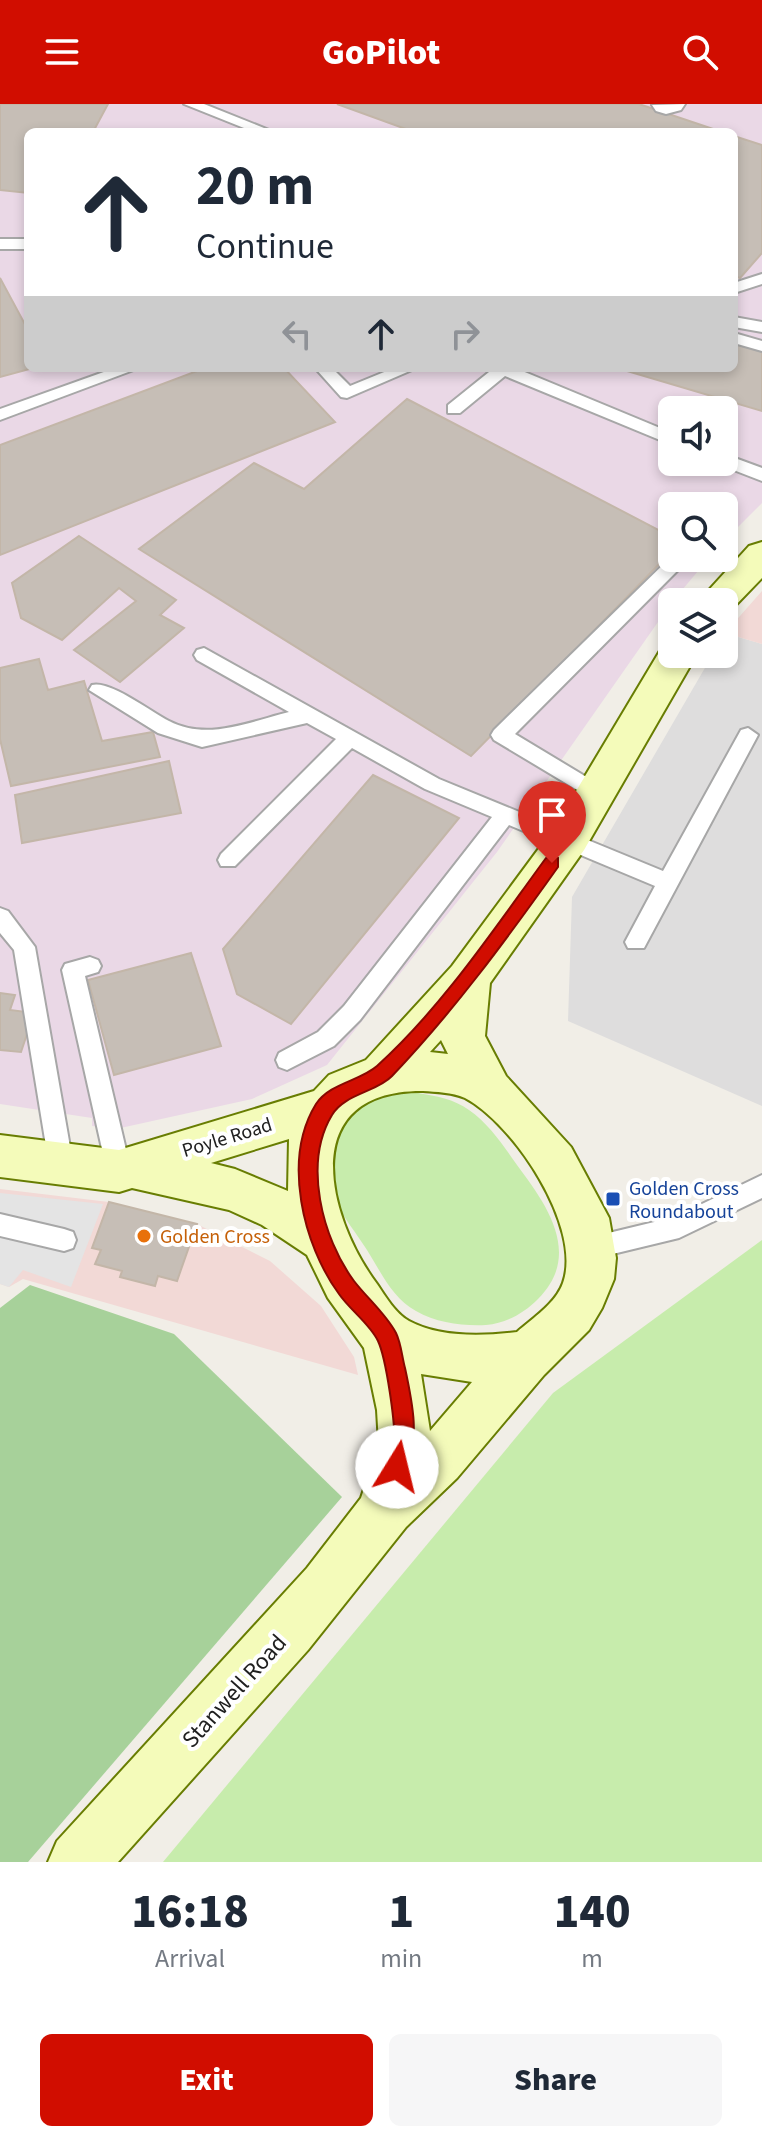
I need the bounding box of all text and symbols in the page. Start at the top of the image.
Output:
text: GoPilot [322,27,440,78]
icon: menu [40,30,84,74]
icon: search [678,30,722,74]
text: 20 m [196,147,314,226]
icon: ahead [64,160,168,264]
text: Continue [196,221,334,272]
icon: left [275,312,319,356]
icon: ahead [359,312,403,356]
icon: right [443,312,487,356]
map controls [658,396,738,668]
button: sound [658,396,738,476]
button: search [658,492,738,572]
button: layers [658,588,738,668]
pin [518,781,586,863]
icon: arrive [530,793,574,837]
street label: Poyle Road [179,1111,276,1165]
place label: Golden Cross Roundabout [629,1175,739,1226]
marker: Golden Cross Roundabout [604,1190,622,1208]
place label: Golden Cross [160,1223,270,1251]
marker: Golden Cross [135,1227,153,1245]
position arrow [355,1425,439,1509]
street label: Stanwell Road [174,1627,295,1756]
text: 16:18 [131,1878,249,1946]
text: 1 [388,1878,414,1946]
text: 140 [554,1878,631,1946]
text: Arrival [155,1940,225,1977]
text: min [380,1940,422,1977]
text: m [581,1940,603,1977]
button: Exit [40,2034,373,2126]
button: Share [389,2034,722,2126]

